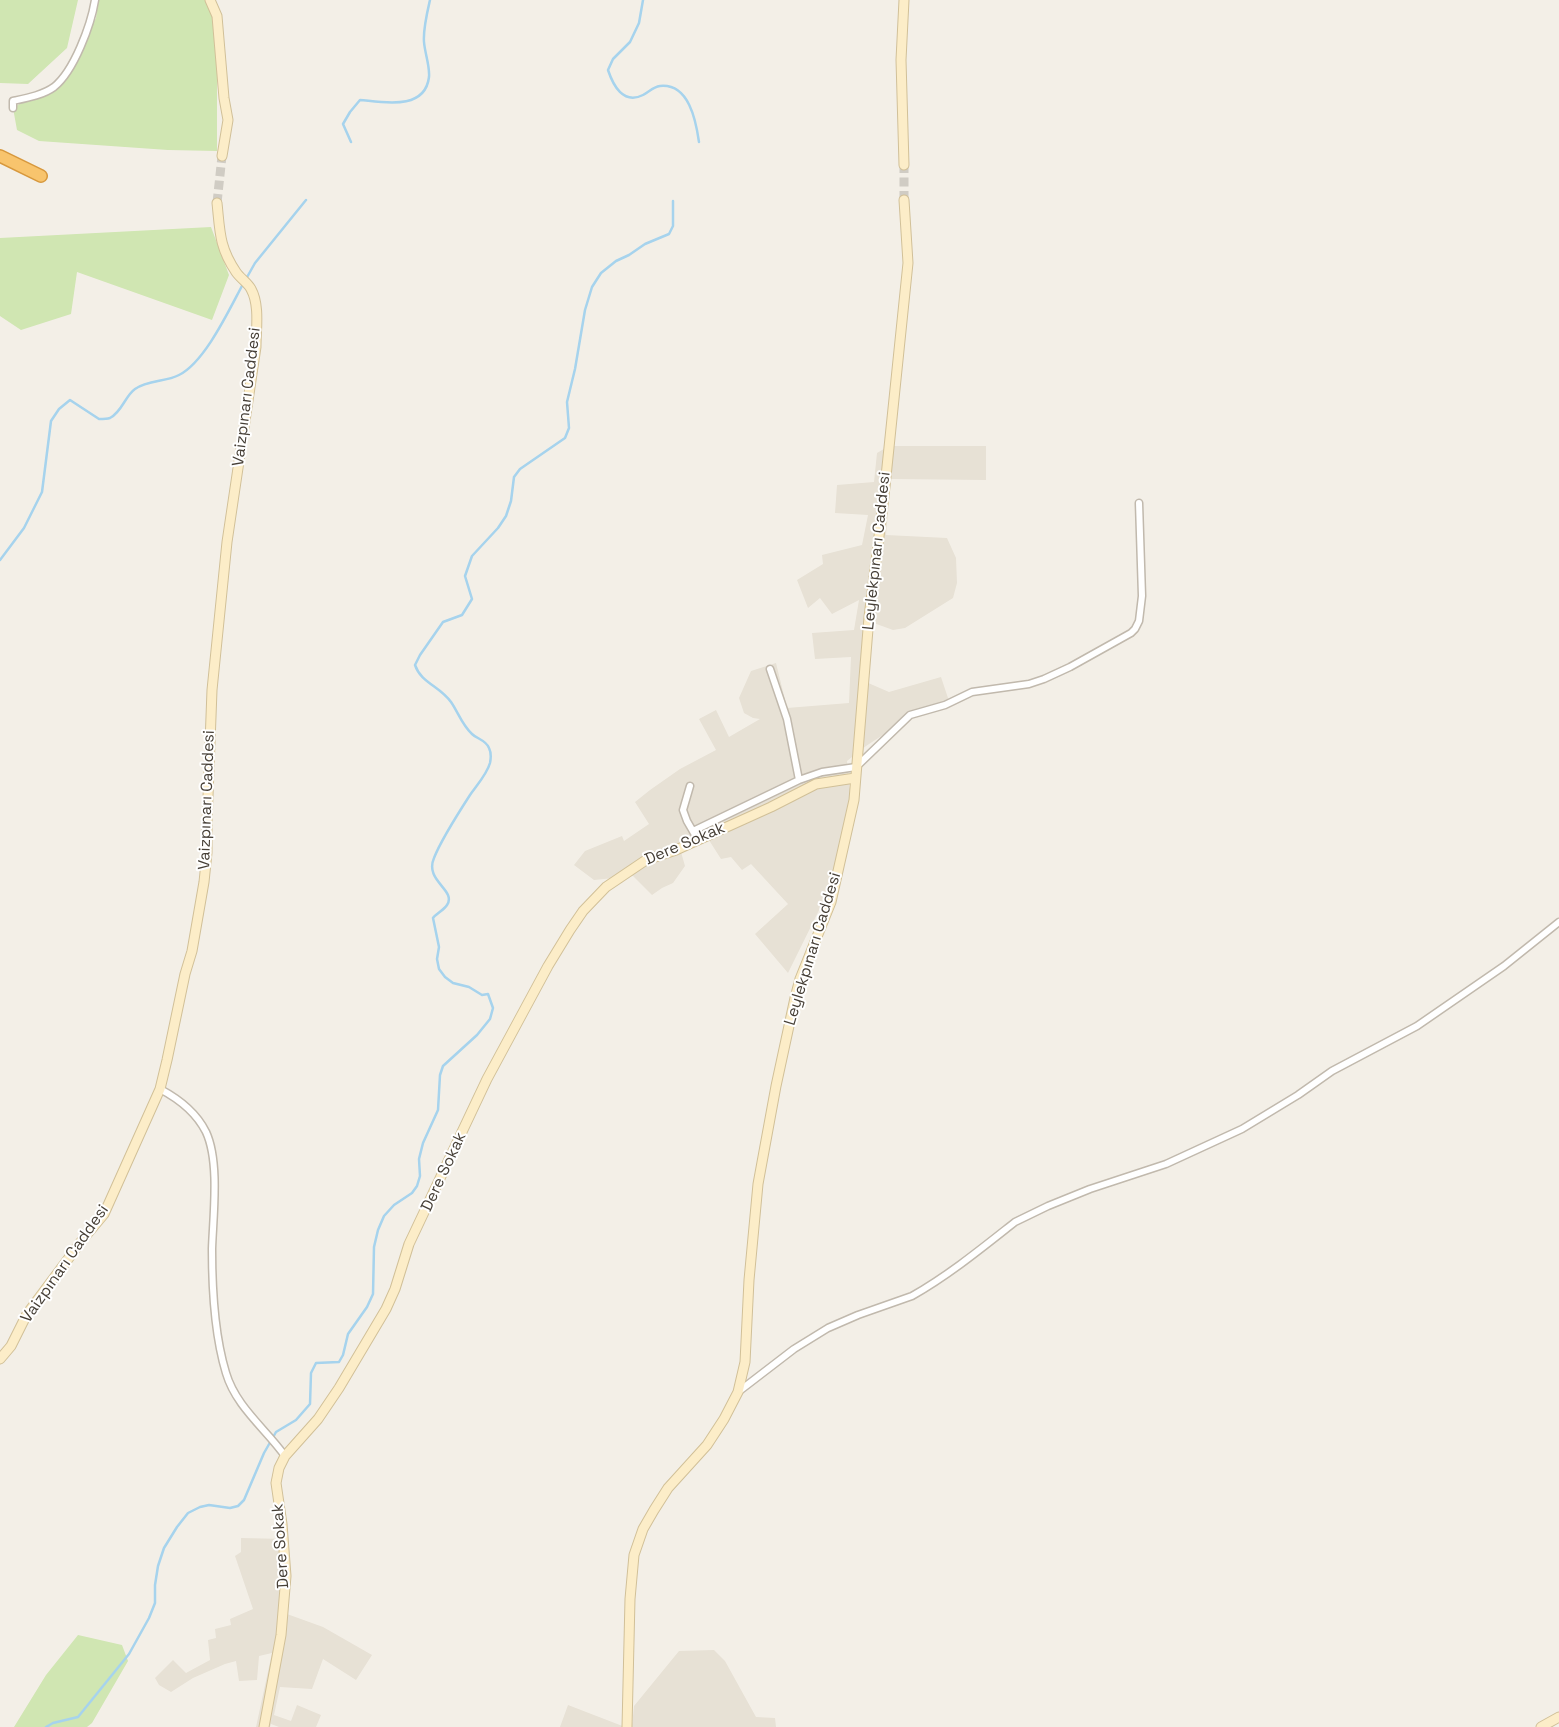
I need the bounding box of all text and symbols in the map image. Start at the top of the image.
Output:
street label: Vaizpınarı Caddesi [229,326,265,468]
street label: Leylekpınarı Caddesi [859,471,895,631]
street label: Vaizpınarı Caddesi [195,730,219,870]
street label: Dere Sokak [642,818,728,870]
street label: Leylekpınarı Caddesi [781,870,845,1028]
street label: Dere Sokak [417,1129,471,1215]
street label: Vaizpınarı Caddesi [17,1201,113,1327]
street label: Dere Sokak [268,1503,294,1589]

